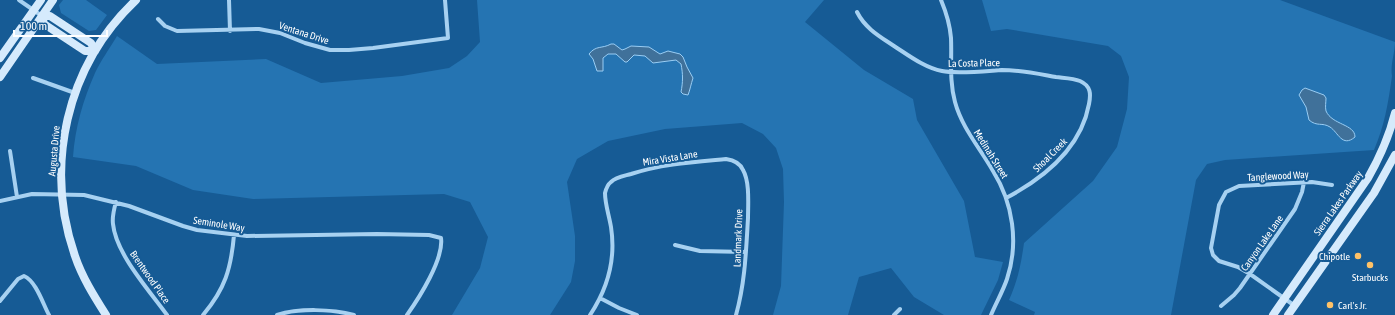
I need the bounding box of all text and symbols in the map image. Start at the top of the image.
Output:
scale bar [14,12,107,38]
text: 100 m [20,19,47,33]
street label: Ventana Drive [278,20,331,46]
street label: La Costa Place [948,57,1001,69]
street label: Augusta Drive [46,125,62,177]
street label: Medinah Street [972,127,1011,181]
street label: Shoal Creek [1031,135,1070,174]
street label: Mira Vista Lane [642,148,699,168]
street label: Tanglewood Way [1247,169,1309,183]
street label: Sierra Lakes Parkway [1312,169,1364,237]
street label: Landmark Drive [731,208,745,267]
street label: Canyon Lake Lane [1239,213,1286,273]
street label: Seminole Way [192,215,246,233]
street label: Brentwood Place [128,249,172,306]
place label: Chipotle [1319,251,1350,262]
marker: Chipotle [1353,251,1363,261]
marker: Starbucks [1365,260,1375,270]
place label: Starbucks [1352,272,1388,283]
marker: Carl's Jr. [1325,300,1335,310]
place label: Carl's Jr. [1338,300,1367,311]

